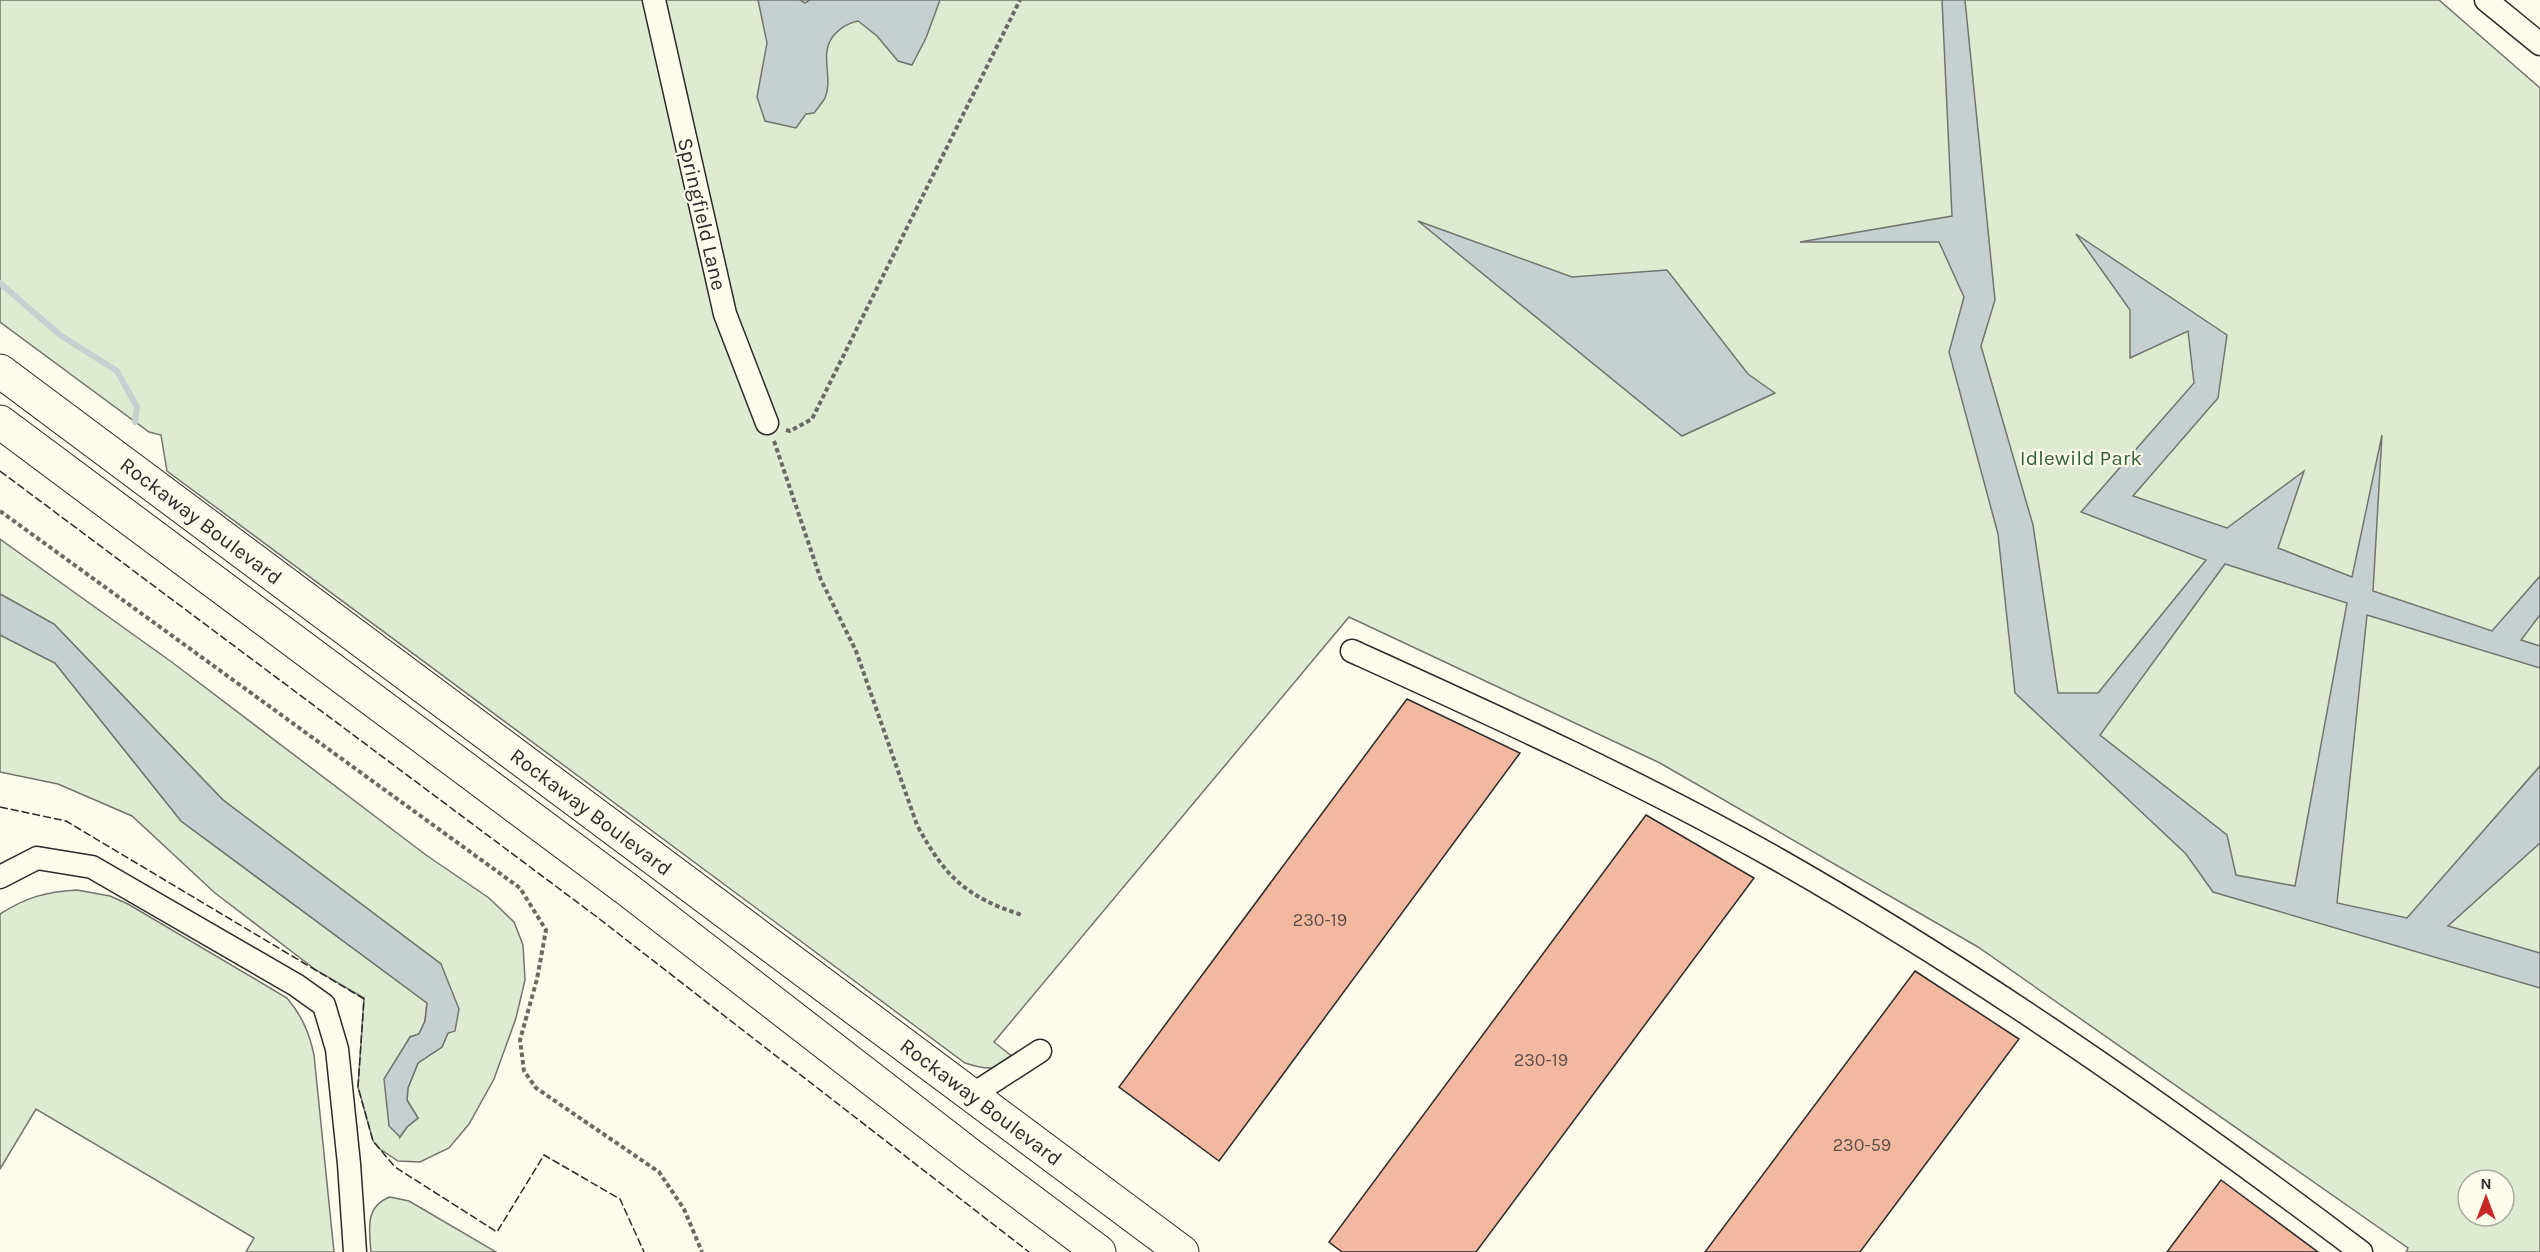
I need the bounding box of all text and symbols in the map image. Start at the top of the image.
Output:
street label: Springfield Lane [673,135,731,293]
park label: Idlewild Park [2020,446,2142,470]
street label: Rockaway Boulevard [115,452,287,590]
street label: Rockaway Boulevard [505,743,677,881]
house number: 230-19 [1293,909,1347,931]
street label: Rockaway Boulevard [895,1033,1067,1171]
house number: 230-19 [1514,1049,1568,1071]
house number: 230-59 [1833,1134,1891,1156]
north arrow [2456,1168,2516,1228]
text: N [2480,1174,2492,1193]

